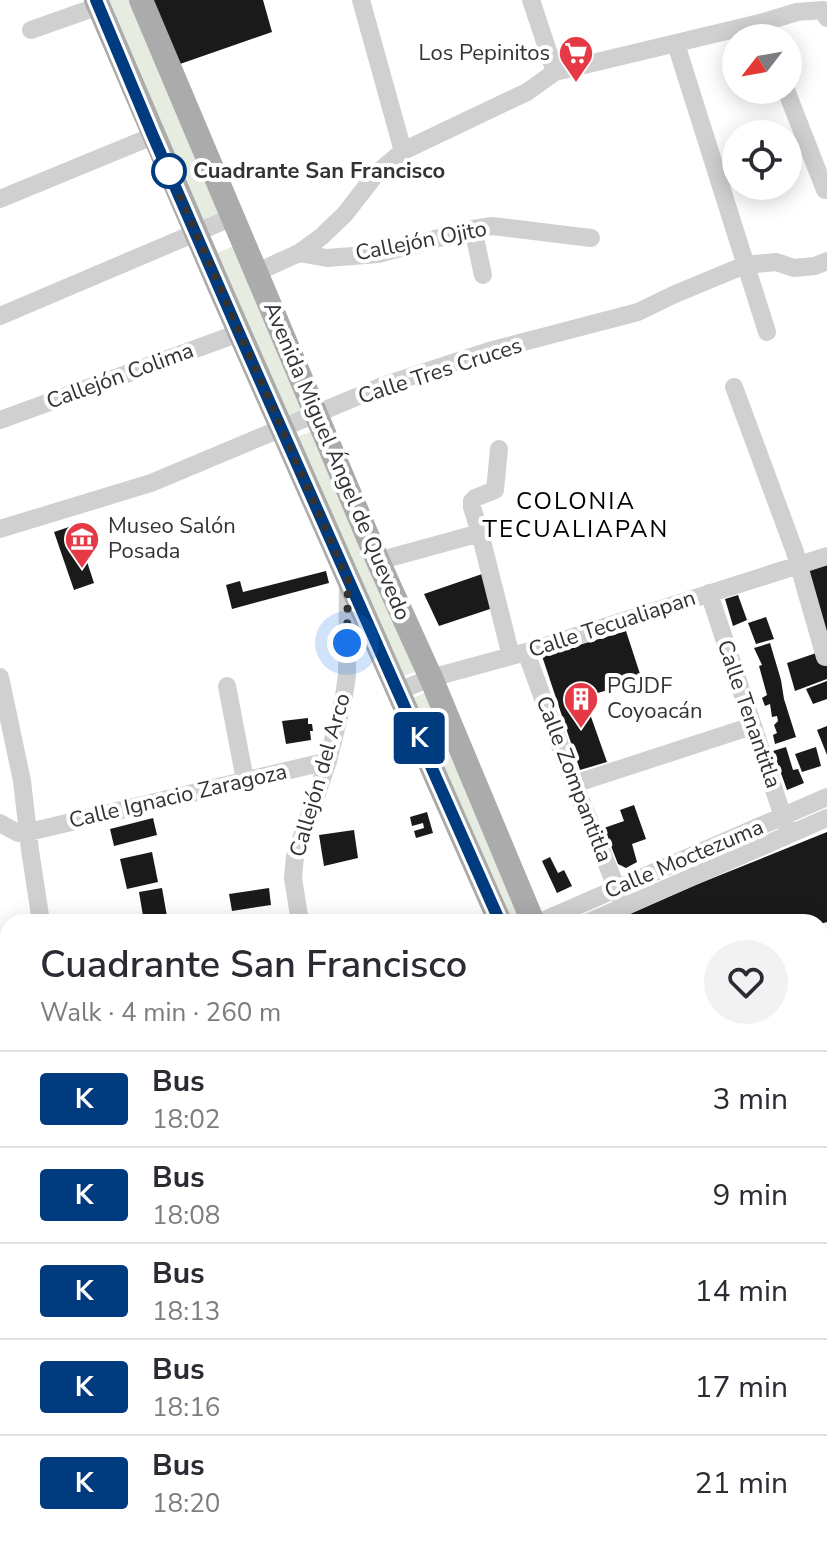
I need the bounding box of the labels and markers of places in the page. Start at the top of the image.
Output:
supermarket icon: Los Pepinitos [557,34,595,84]
place label: Los Pepinitos [419,38,550,68]
marker: Cuadrante San Francisco [152,154,186,188]
place label: Cuadrante San Francisco [193,156,445,186]
place label: Museo Salón Posada [108,511,236,566]
museum icon: Museo Salón Posada [63,520,101,570]
place label: PGJDF Coyoacán [607,671,702,726]
building icon: PGJDF Coyoacán [562,680,600,730]

